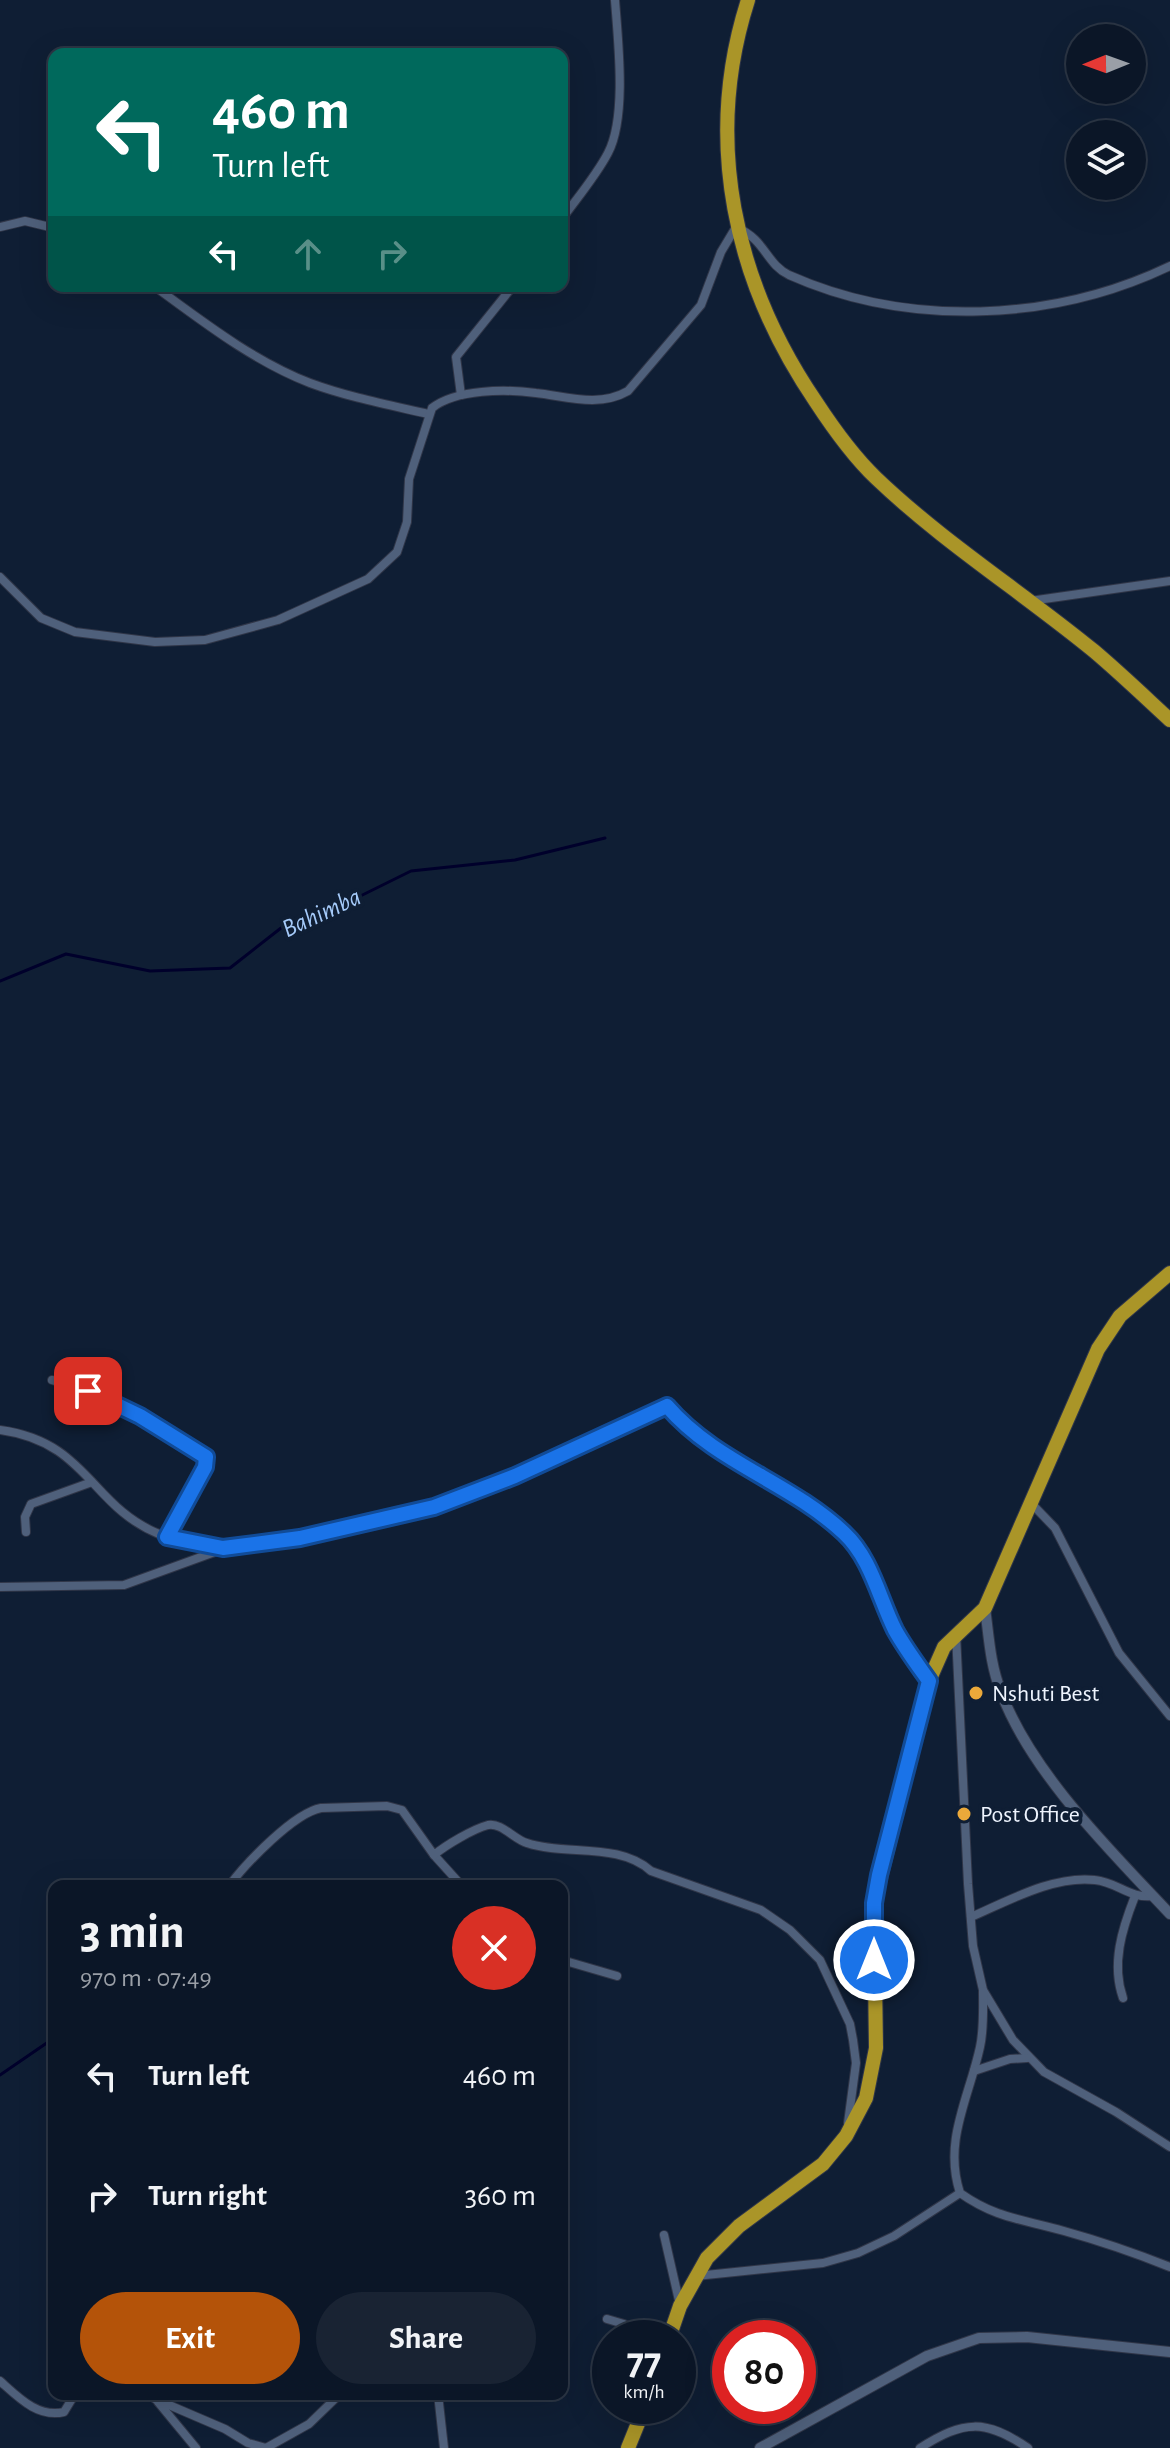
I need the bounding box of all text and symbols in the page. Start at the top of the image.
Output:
north arrow [1066,24,1146,104]
map controls [1066,24,1146,200]
icon: left [80,80,184,184]
text: 460 m [212,83,350,139]
button: layers [1066,120,1146,200]
text: Turn left [212,148,329,184]
icon: left [202,232,246,276]
icon: ahead [286,232,330,276]
icon: right [370,232,414,276]
water label: Bahimba [278,883,365,942]
pin [54,1357,122,1425]
icon: arrive [66,1369,110,1413]
place label: Nshuti Best [992,1682,1100,1706]
marker: Nshuti Best [967,1684,985,1702]
place label: Post Office [980,1803,1080,1827]
marker: Post Office [955,1805,973,1823]
button: close [452,1906,536,1990]
text: 3 min [80,1909,185,1957]
position arrow [832,1918,916,2002]
text: 970 m · 07:49 [80,1965,212,1991]
icon: left [80,2054,124,2098]
text: Turn left [148,2061,249,2091]
text: 460 m [463,2061,536,2091]
icon: right [80,2174,124,2218]
text: Turn right [148,2181,267,2211]
text: 360 m [465,2181,536,2211]
button: Exit [80,2292,300,2384]
button: Share [316,2292,536,2384]
speed limit sign: 80 [712,2320,816,2424]
text: 77 [627,2342,661,2382]
text: km/h [623,2382,665,2402]

